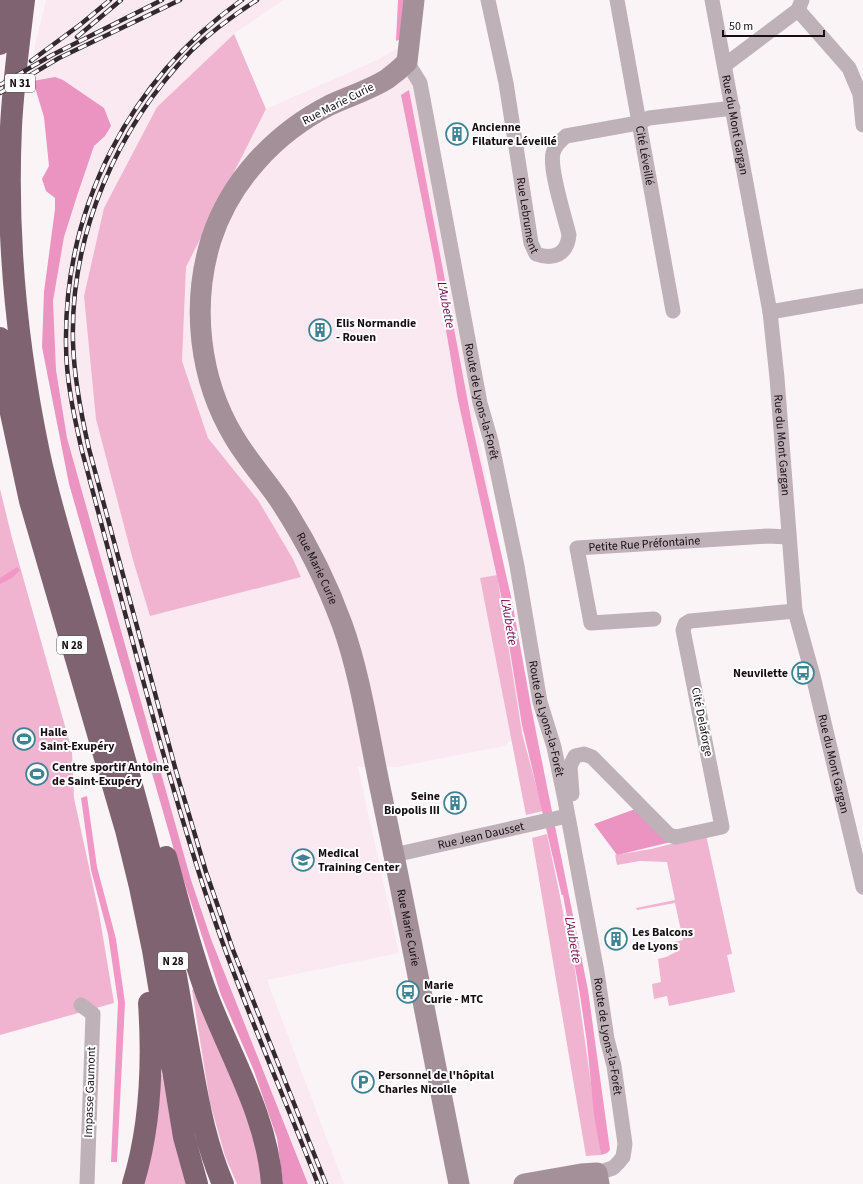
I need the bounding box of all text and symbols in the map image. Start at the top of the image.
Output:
scale bar [723,12,824,38]
text: 50 m [729,18,753,35]
street label: Rue du Mont Gargan [718,73,753,176]
road number: N 31 [5,74,35,92]
street label: Rue Marie Curie [299,79,377,129]
place label: Ancienne Filature Léveillé [471,119,557,150]
building icon: Ancienne Filature Léveillé [444,121,470,147]
street label: Cité Léveillé [631,124,659,187]
street label: Rue Lebrument [512,176,543,256]
water label: L'Aubette [433,280,459,330]
place label: Elis Normandie - Rouen [336,315,416,346]
building icon: Elis Normandie - Rouen [307,317,333,343]
street label: Route de Lyons-la-Forêt [460,342,503,461]
street label: Rue du Mont Gargan [770,394,795,496]
street label: Rue Marie Curie [292,529,342,607]
street label: Petite Rue Préfontaine [588,532,701,556]
water label: L'Aubette [496,597,522,647]
road number: N 28 [57,636,87,654]
street label: Route de Lyons-la-Forêt [525,659,568,778]
bus stop icon: Neuvilette [790,660,816,686]
place label: Neuvilette [733,665,788,682]
street label: Cité Delaforge [687,686,717,758]
street label: Rue du Mont Gargan [814,712,854,815]
place label: Halle Saint-Exupéry [40,724,115,755]
sports icon: Halle Saint-Exupéry [11,726,37,752]
place label: Centre sportif Antoine de Saint-Exupéry [52,759,169,790]
sports icon: Centre sportif Antoine de Saint-Exupéry [24,761,50,787]
place label: Seine Biopolis III [384,788,440,819]
building icon: Seine Biopolis III [442,790,468,816]
street label: Rue Jean Dausset [436,817,526,853]
place label: Medical Training Center [318,845,400,876]
school or university icon: Medical Training Center [290,847,316,873]
street label: Rue Marie Curie [393,888,424,968]
water label: L'Aubette [560,915,586,965]
place label: Les Balcons de Lyons [632,924,693,955]
building icon: Les Balcons de Lyons [603,926,629,952]
road number: N 28 [158,952,188,970]
street label: Route de Lyons-la-Forêt [589,976,627,1096]
place label: Marie Curie - MTC [424,977,483,1008]
bus stop icon: Marie Curie - MTC [395,979,421,1005]
street label: Impasse Gaumont [80,1046,100,1138]
place label: Personnel de l'hôpital Charles Nicolle [378,1067,494,1098]
parking icon: Personnel de l'hôpital Charles Nicolle [350,1069,376,1095]

